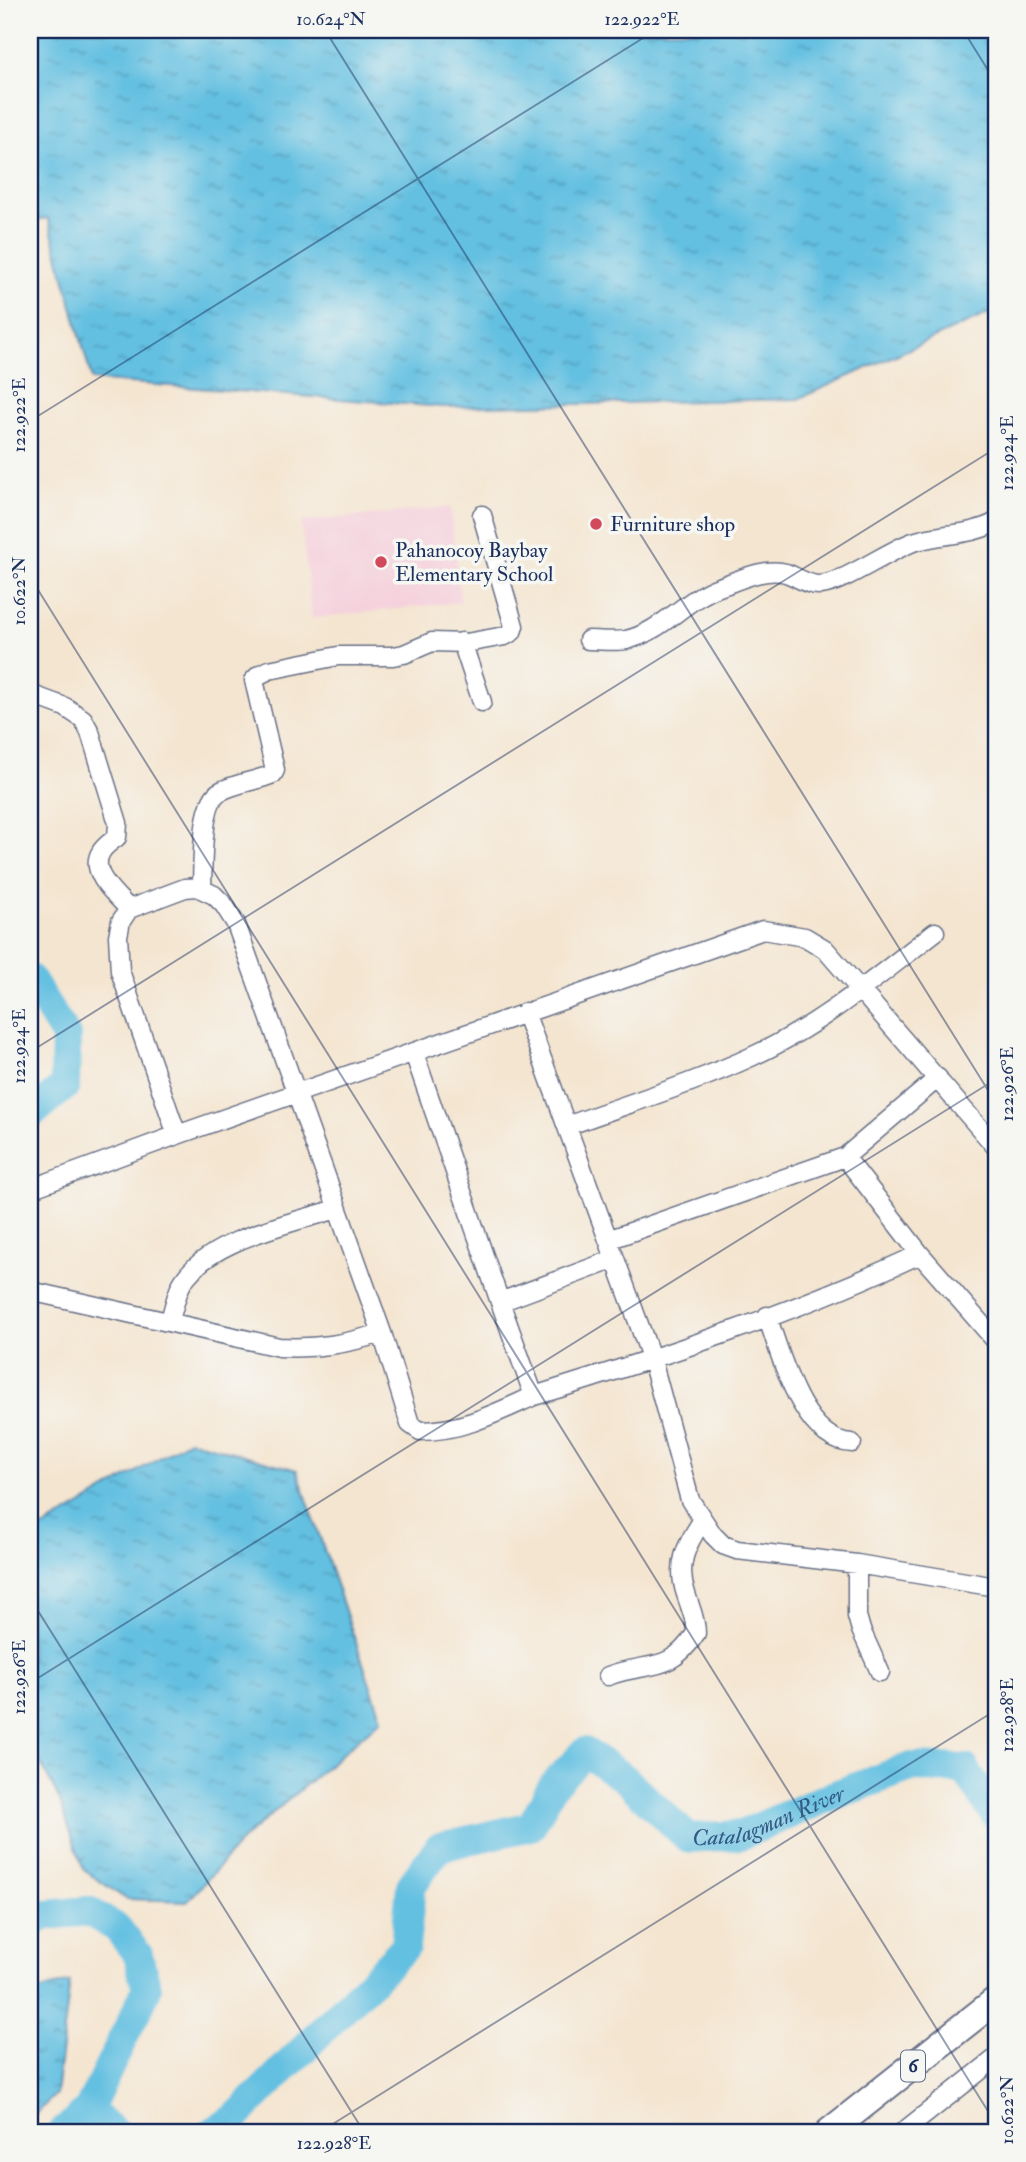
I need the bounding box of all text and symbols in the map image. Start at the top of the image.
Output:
text: 10.624°N [296,8,366,31]
text: 122.922°E [605,8,680,31]
text: 122.922°E [8,377,31,452]
text: 122.924°E [996,415,1019,491]
place label: Furniture shop [610,511,735,538]
marker: Furniture shop [588,516,604,532]
place label: Pahanocoy Baybay Elementary School [395,537,554,588]
marker: Pahanocoy Baybay Elementary School [373,554,389,570]
text: 10.622°N [8,557,31,625]
text: 122.924°E [8,1008,31,1084]
text: 122.926°E [996,1047,1019,1121]
text: 122.926°E [8,1640,31,1714]
text: 122.928°E [996,1678,1019,1752]
water label: Catalagman River [691,1778,850,1852]
road number: 6 [901,2050,925,2082]
text: 10.622°N [996,2076,1019,2144]
text: 122.928°E [297,2132,371,2155]

